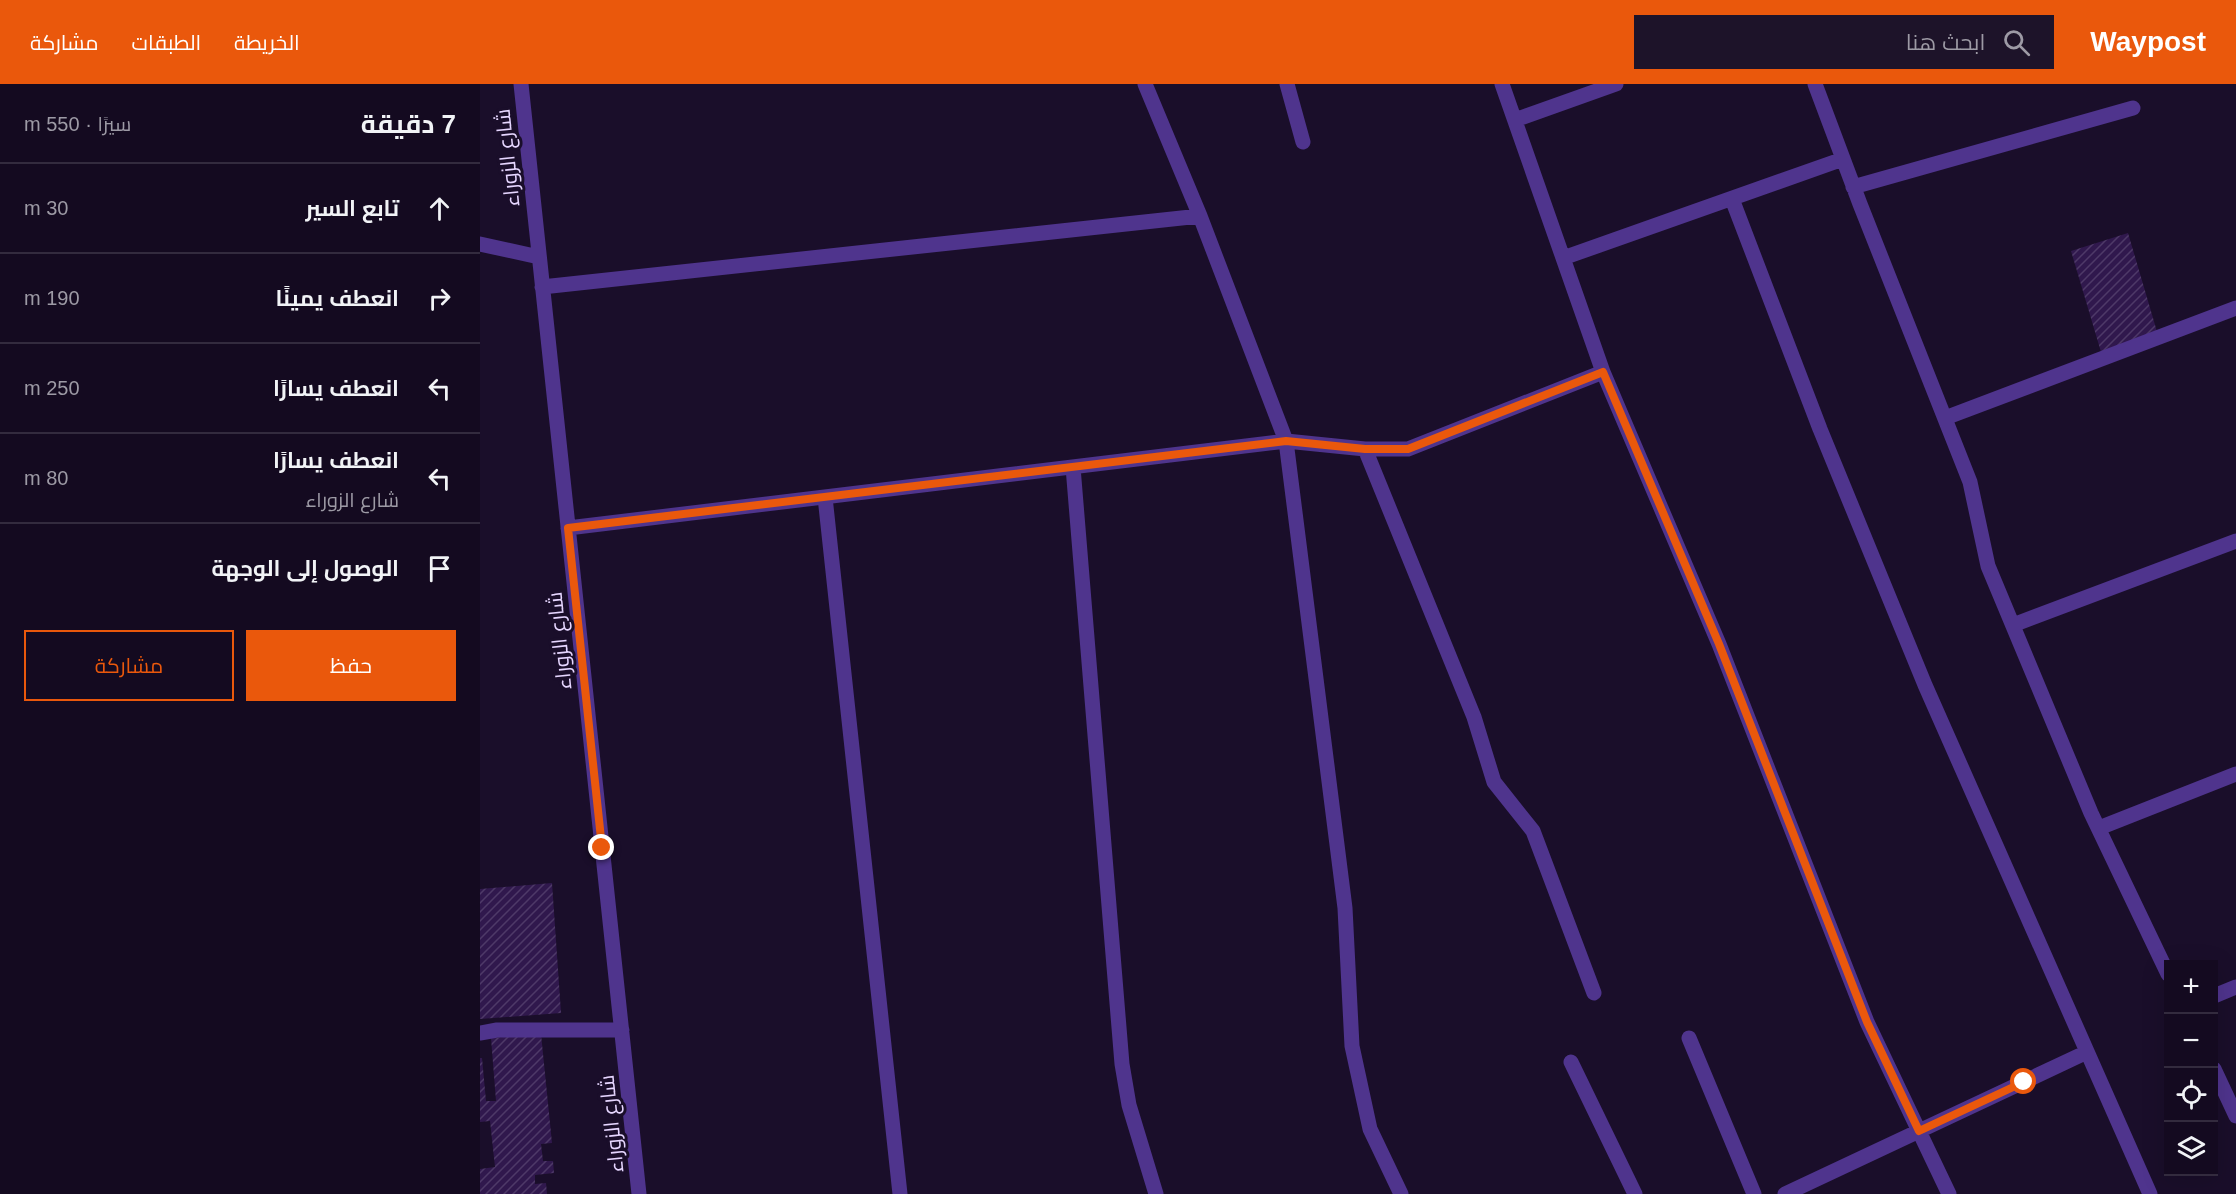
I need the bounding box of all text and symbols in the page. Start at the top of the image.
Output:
search box [1634,15,2054,69]
icon: search [2000,26,2033,59]
text: Waypost [2090,26,2206,57]
text: ابحث هنا [1906,30,1985,55]
text: مشاركة [30,31,99,54]
text: الطبقات [132,31,201,54]
text: الخريطة [234,31,300,54]
street label: شارع الزوراء [490,108,527,208]
text: 7 دقيقة [361,109,456,139]
text: سيرًا · 550 m [24,113,131,135]
icon: ahead [423,192,456,225]
text: تابع السير [305,196,399,221]
text: 30 m [24,197,68,219]
icon: right [423,282,456,315]
text: انعطف يمينًا [276,286,399,311]
text: 190 m [24,287,80,309]
icon: left [423,372,456,405]
text: انعطف يسارًا [273,376,399,401]
text: 250 m [24,377,80,399]
text: انعطف يسارًا [273,448,399,473]
icon: left [423,462,456,495]
text: 80 m [24,467,68,489]
text: شارع الزوراء [305,489,399,511]
icon: arrive [423,552,456,585]
text: الوصول إلى الوجهة [212,556,399,581]
street label: شارع الزوراء [542,591,579,691]
button: مشاركة [24,630,234,701]
button: حفظ [246,630,456,701]
route end [588,834,614,860]
map controls [2164,960,2218,1176]
button: + [2164,960,2218,1014]
button: − [2164,1014,2218,1068]
route start [2010,1068,2036,1094]
button: locate [2164,1068,2218,1122]
street label: شارع الزوراء [594,1074,631,1174]
button: layers [2164,1122,2218,1176]

